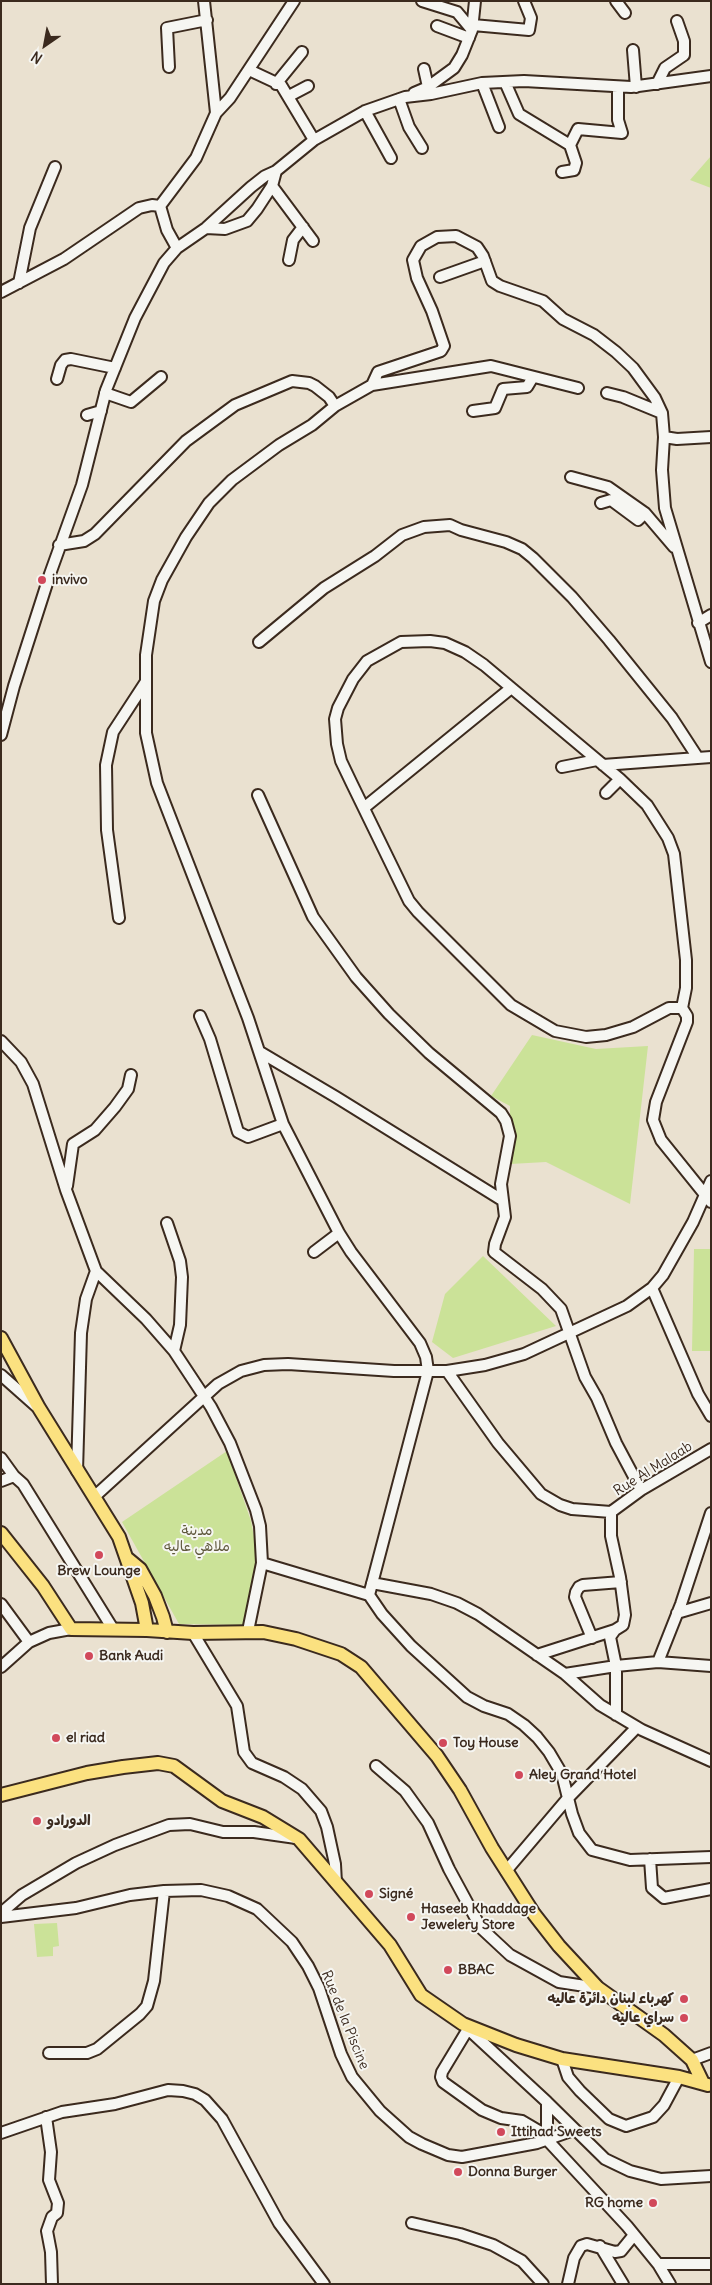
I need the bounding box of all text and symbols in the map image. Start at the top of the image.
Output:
north arrow [20,20,70,70]
text: N [28,47,46,68]
place label: invivo [52,572,88,588]
marker: invivo [36,574,48,586]
street label: Rue Al Malaab [611,1438,695,1500]
park label: مدينة ملاهي عاليه [164,1523,230,1555]
marker: Brew Lounge [93,1549,105,1561]
place label: Brew Lounge [57,1563,141,1579]
place label: Bank Audi [99,1648,163,1664]
marker: Bank Audi [83,1650,95,1662]
place label: el riad [66,1730,105,1746]
marker: el riad [50,1732,62,1744]
place label: Toy House [453,1735,519,1751]
marker: Toy House [437,1737,449,1749]
place label: Aley Grand Hotel [529,1767,636,1783]
marker: Aley Grand Hotel [513,1769,525,1781]
place label: الدورادو [47,1813,91,1829]
marker: الدورادو [31,1815,43,1827]
place label: Signé [379,1886,413,1902]
marker: Signé [363,1888,375,1900]
place label: Haseeb Khaddage Jewelery Store [421,1901,536,1934]
marker: Haseeb Khaddage Jewelery Store [405,1911,417,1923]
place label: BBAC [458,1962,495,1978]
marker: BBAC [442,1964,454,1976]
street label: Rue de la Piscine [318,1968,372,2072]
place label: كهرباء لبنان دائرة عاليه [548,1991,674,2007]
marker: كهرباء لبنان دائرة عاليه [678,1993,690,2005]
place label: سراي عاليه [612,2010,674,2026]
marker: سراي عاليه [678,2012,690,2024]
place label: Ittihad Sweets [511,2124,602,2140]
marker: Ittihad Sweets [495,2126,507,2138]
place label: Donna Burger [468,2164,557,2180]
marker: Donna Burger [452,2166,464,2178]
place label: RG home [585,2195,643,2211]
marker: RG home [647,2197,659,2209]

